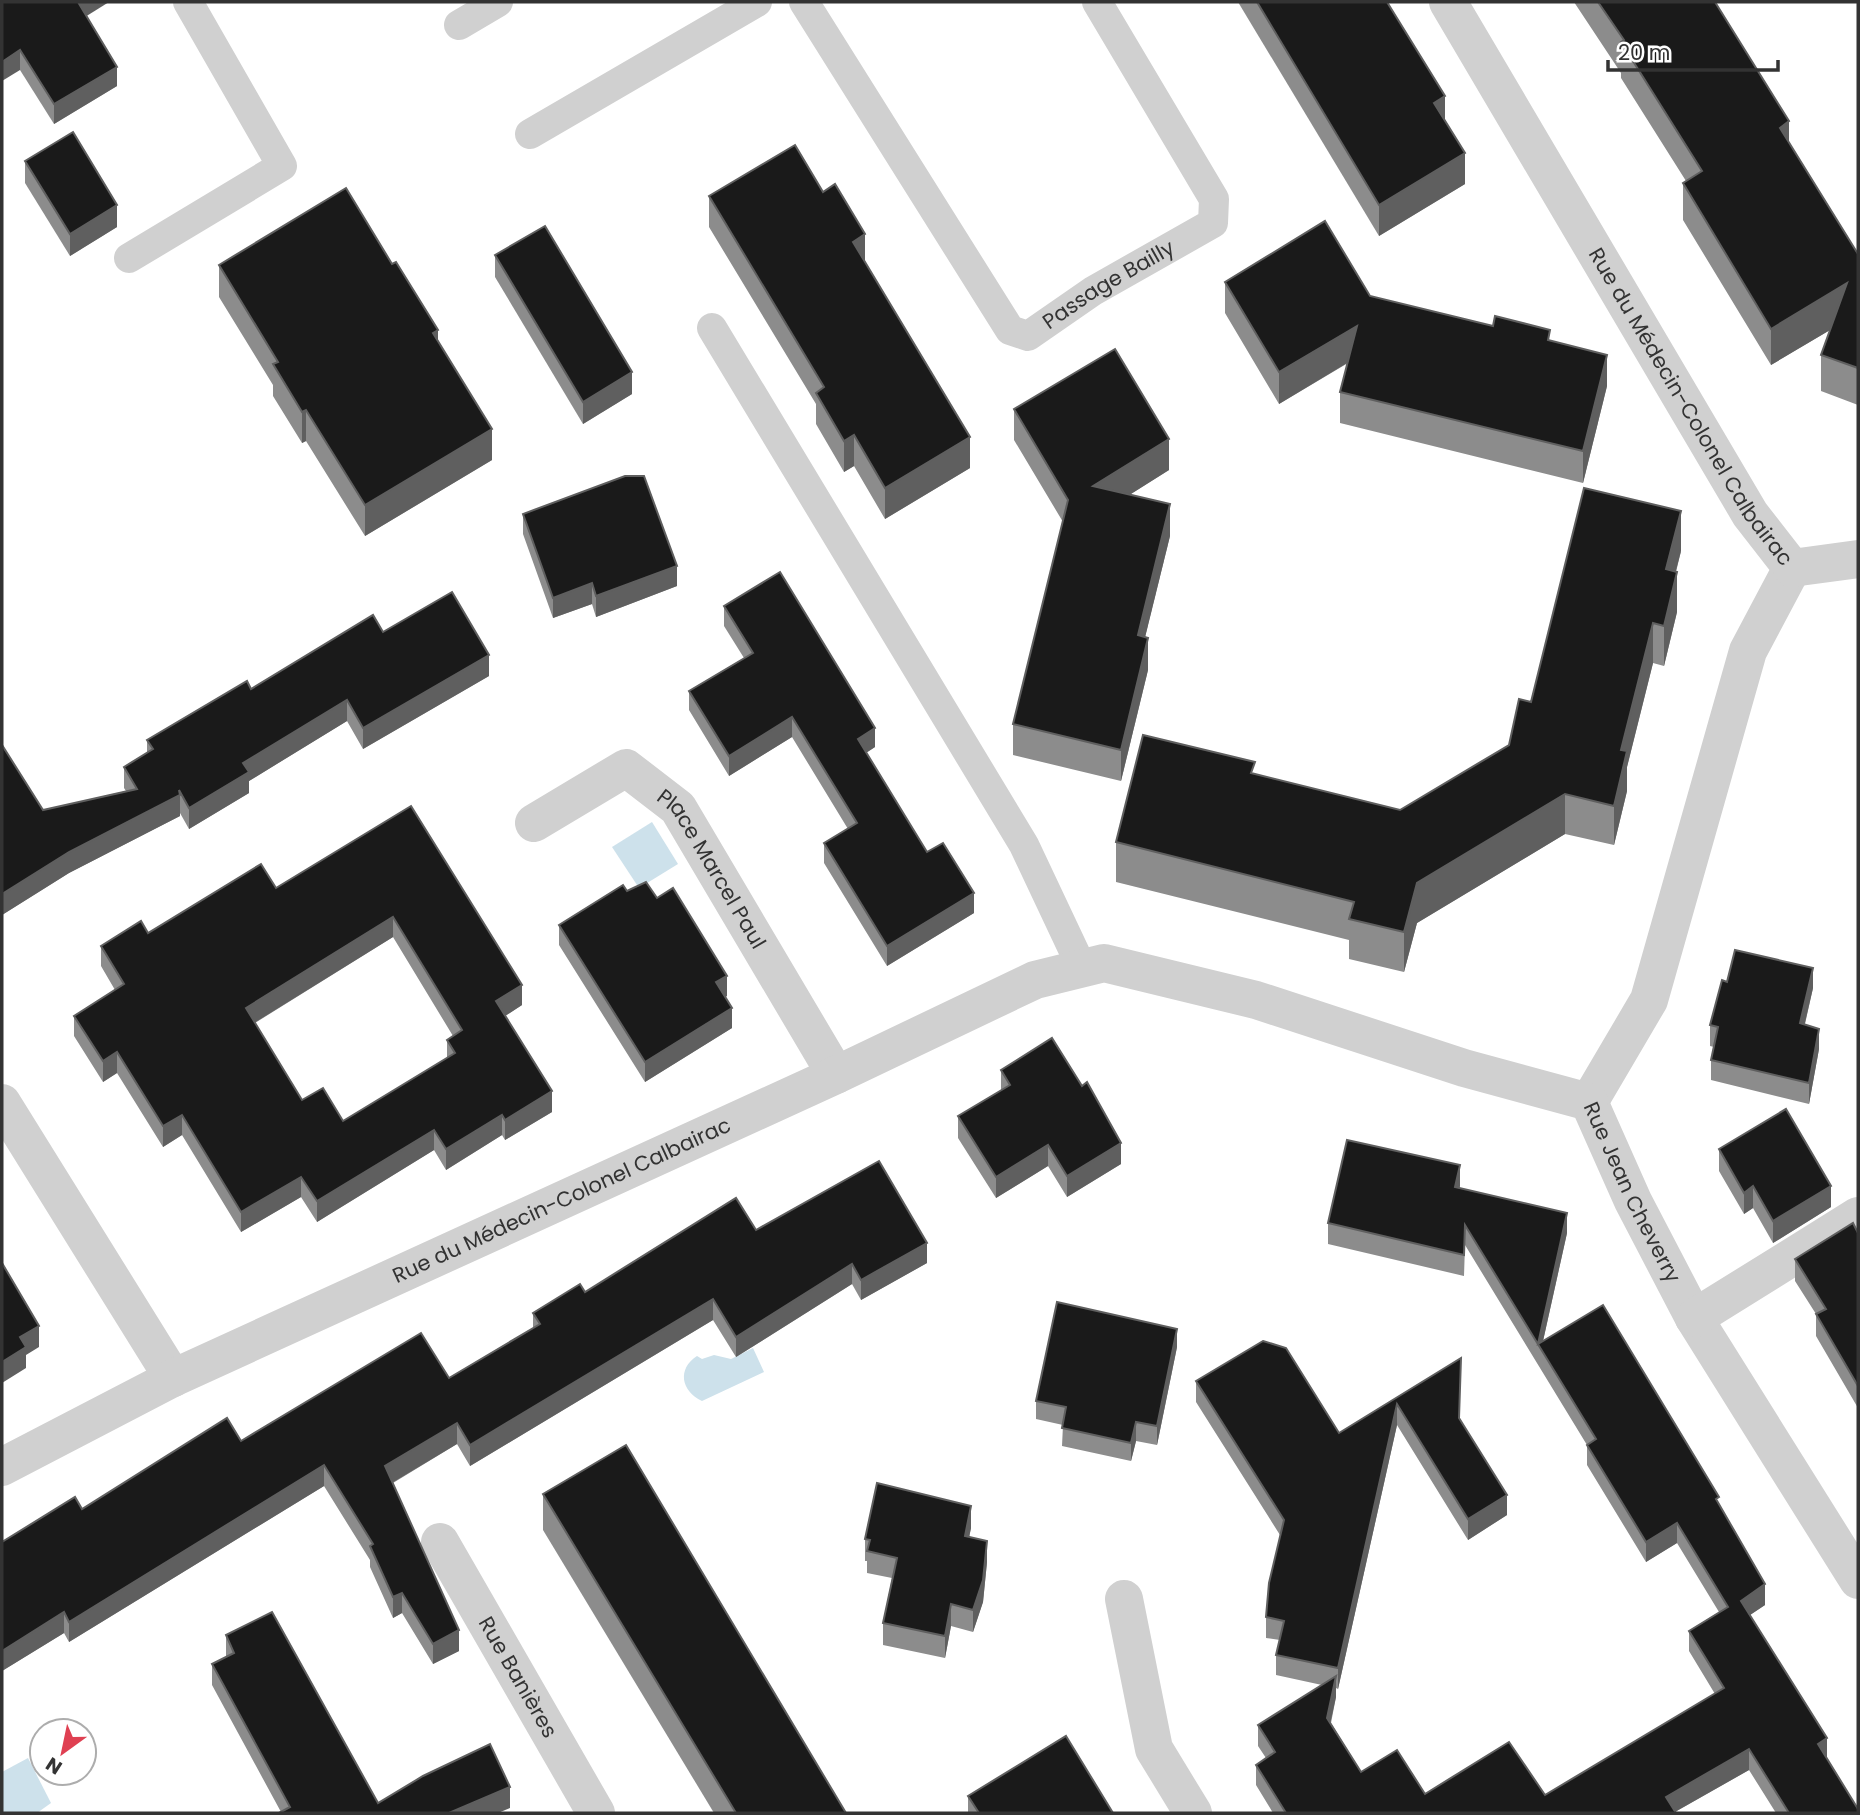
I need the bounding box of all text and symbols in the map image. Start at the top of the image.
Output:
scale bar [1608,28,1778,72]
text: 20 m [1618,38,1671,67]
street label: Passage Bailly [1037,233,1180,336]
street label: Rue du Médecin-Colonel Calbairac [1582,242,1800,572]
street label: Place Marcel Paul [651,782,773,954]
street label: Rue Jean Cheverry [1577,1097,1688,1288]
street label: Rue du Médecin-Colonel Calbairac [388,1110,735,1290]
street label: Rue Banières [472,1611,565,1743]
north arrow [28,1717,98,1787]
text: N [41,1751,67,1781]

